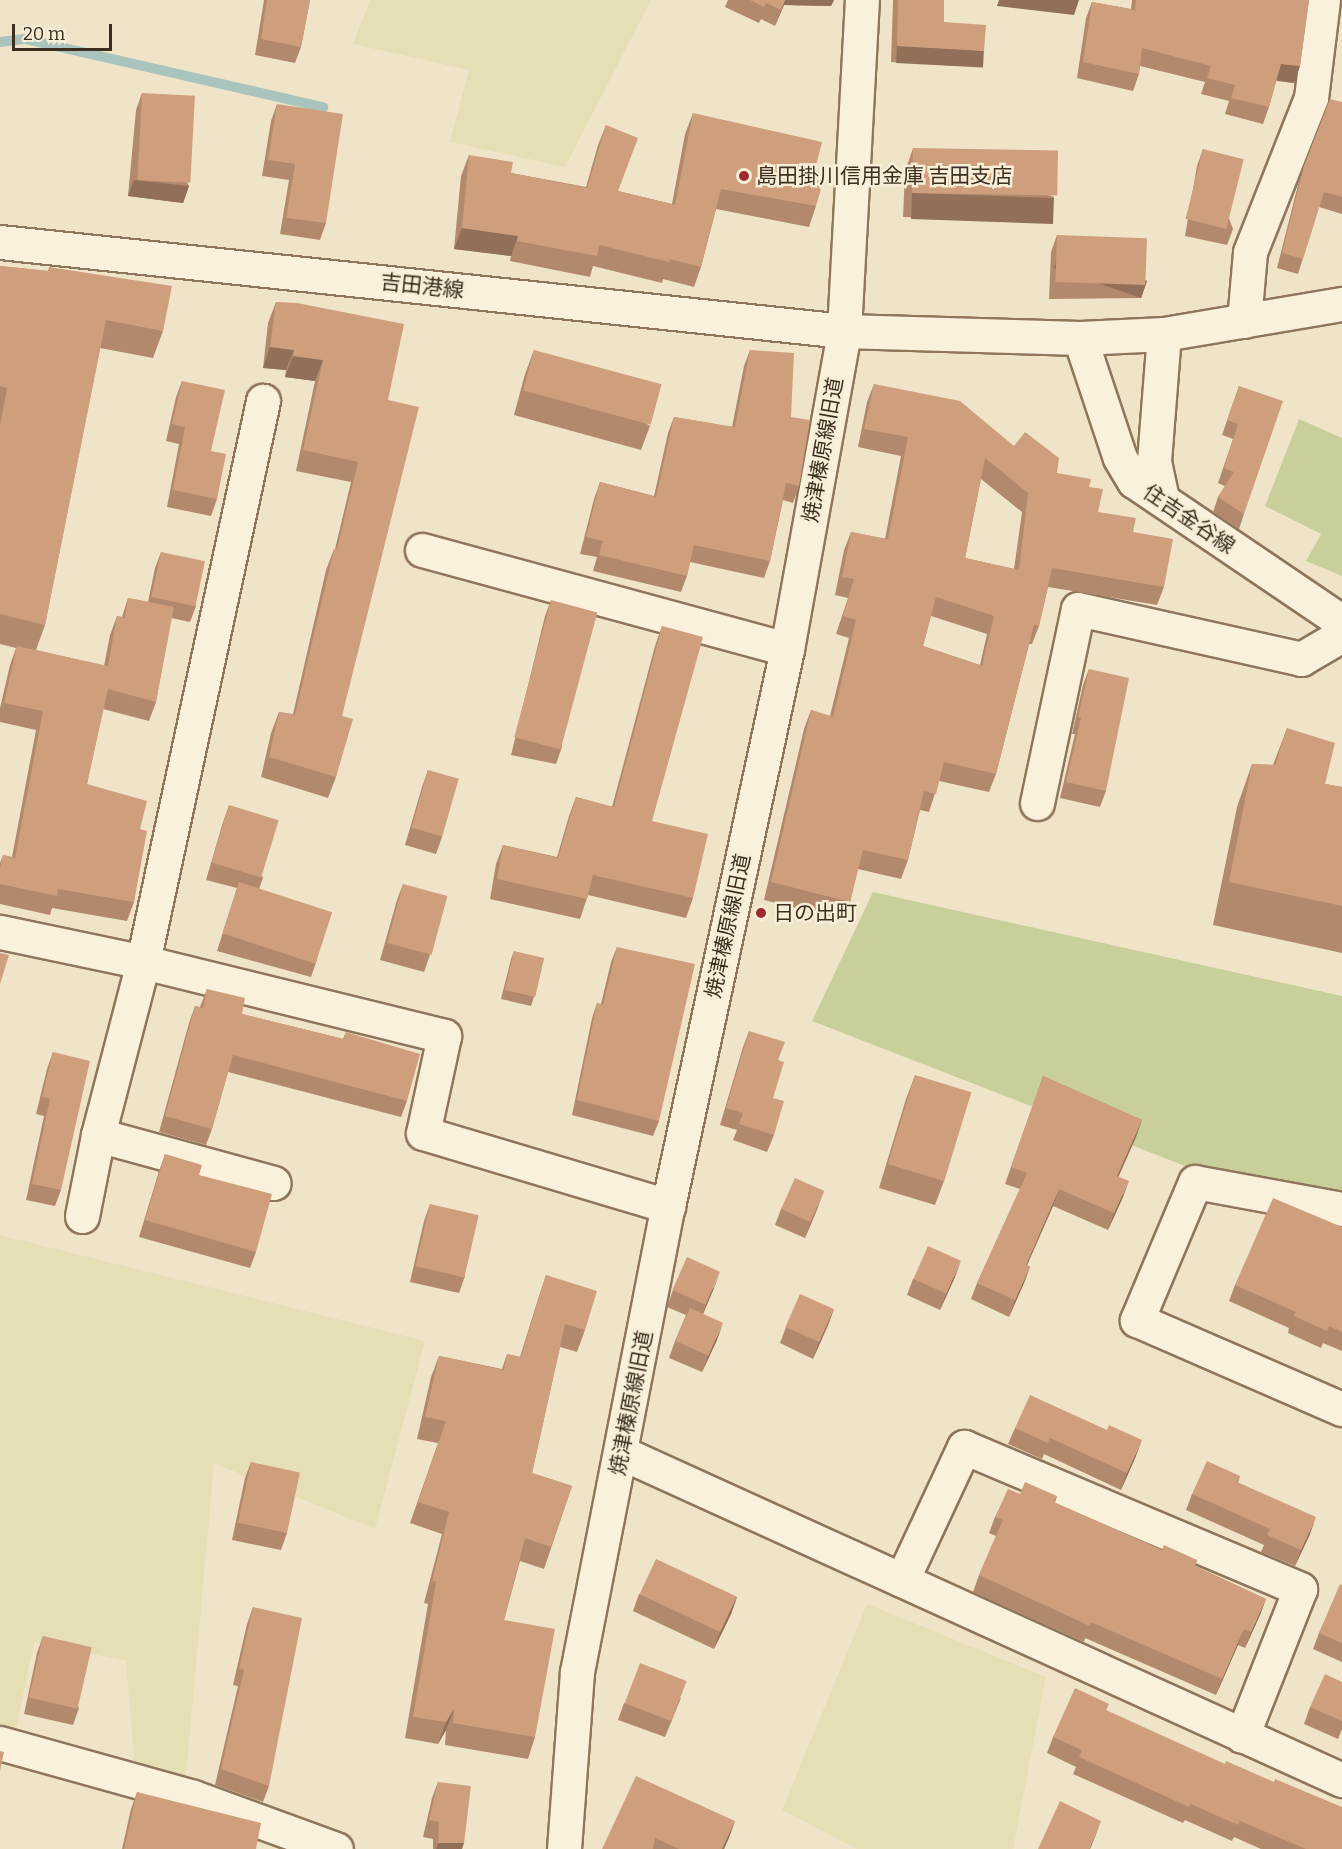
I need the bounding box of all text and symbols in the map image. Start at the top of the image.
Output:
scale bar [15,12,116,50]
text: 20 m [23,23,65,45]
place label: 島田掛川信用金庫 吉田支店 [756,163,1012,189]
marker: 島田掛川信用金庫 吉田支店 [737,169,751,183]
street label: 吉田港線 [379,269,465,303]
street label: 焼津榛原線旧道 [798,375,848,525]
street label: 住吉金谷線 [1138,479,1240,559]
street label: 焼津榛原線旧道 [700,851,756,1001]
place label: 日の出町 [773,900,857,926]
marker: 日の出町 [754,906,768,920]
street label: 焼津榛原線旧道 [605,1328,657,1478]

